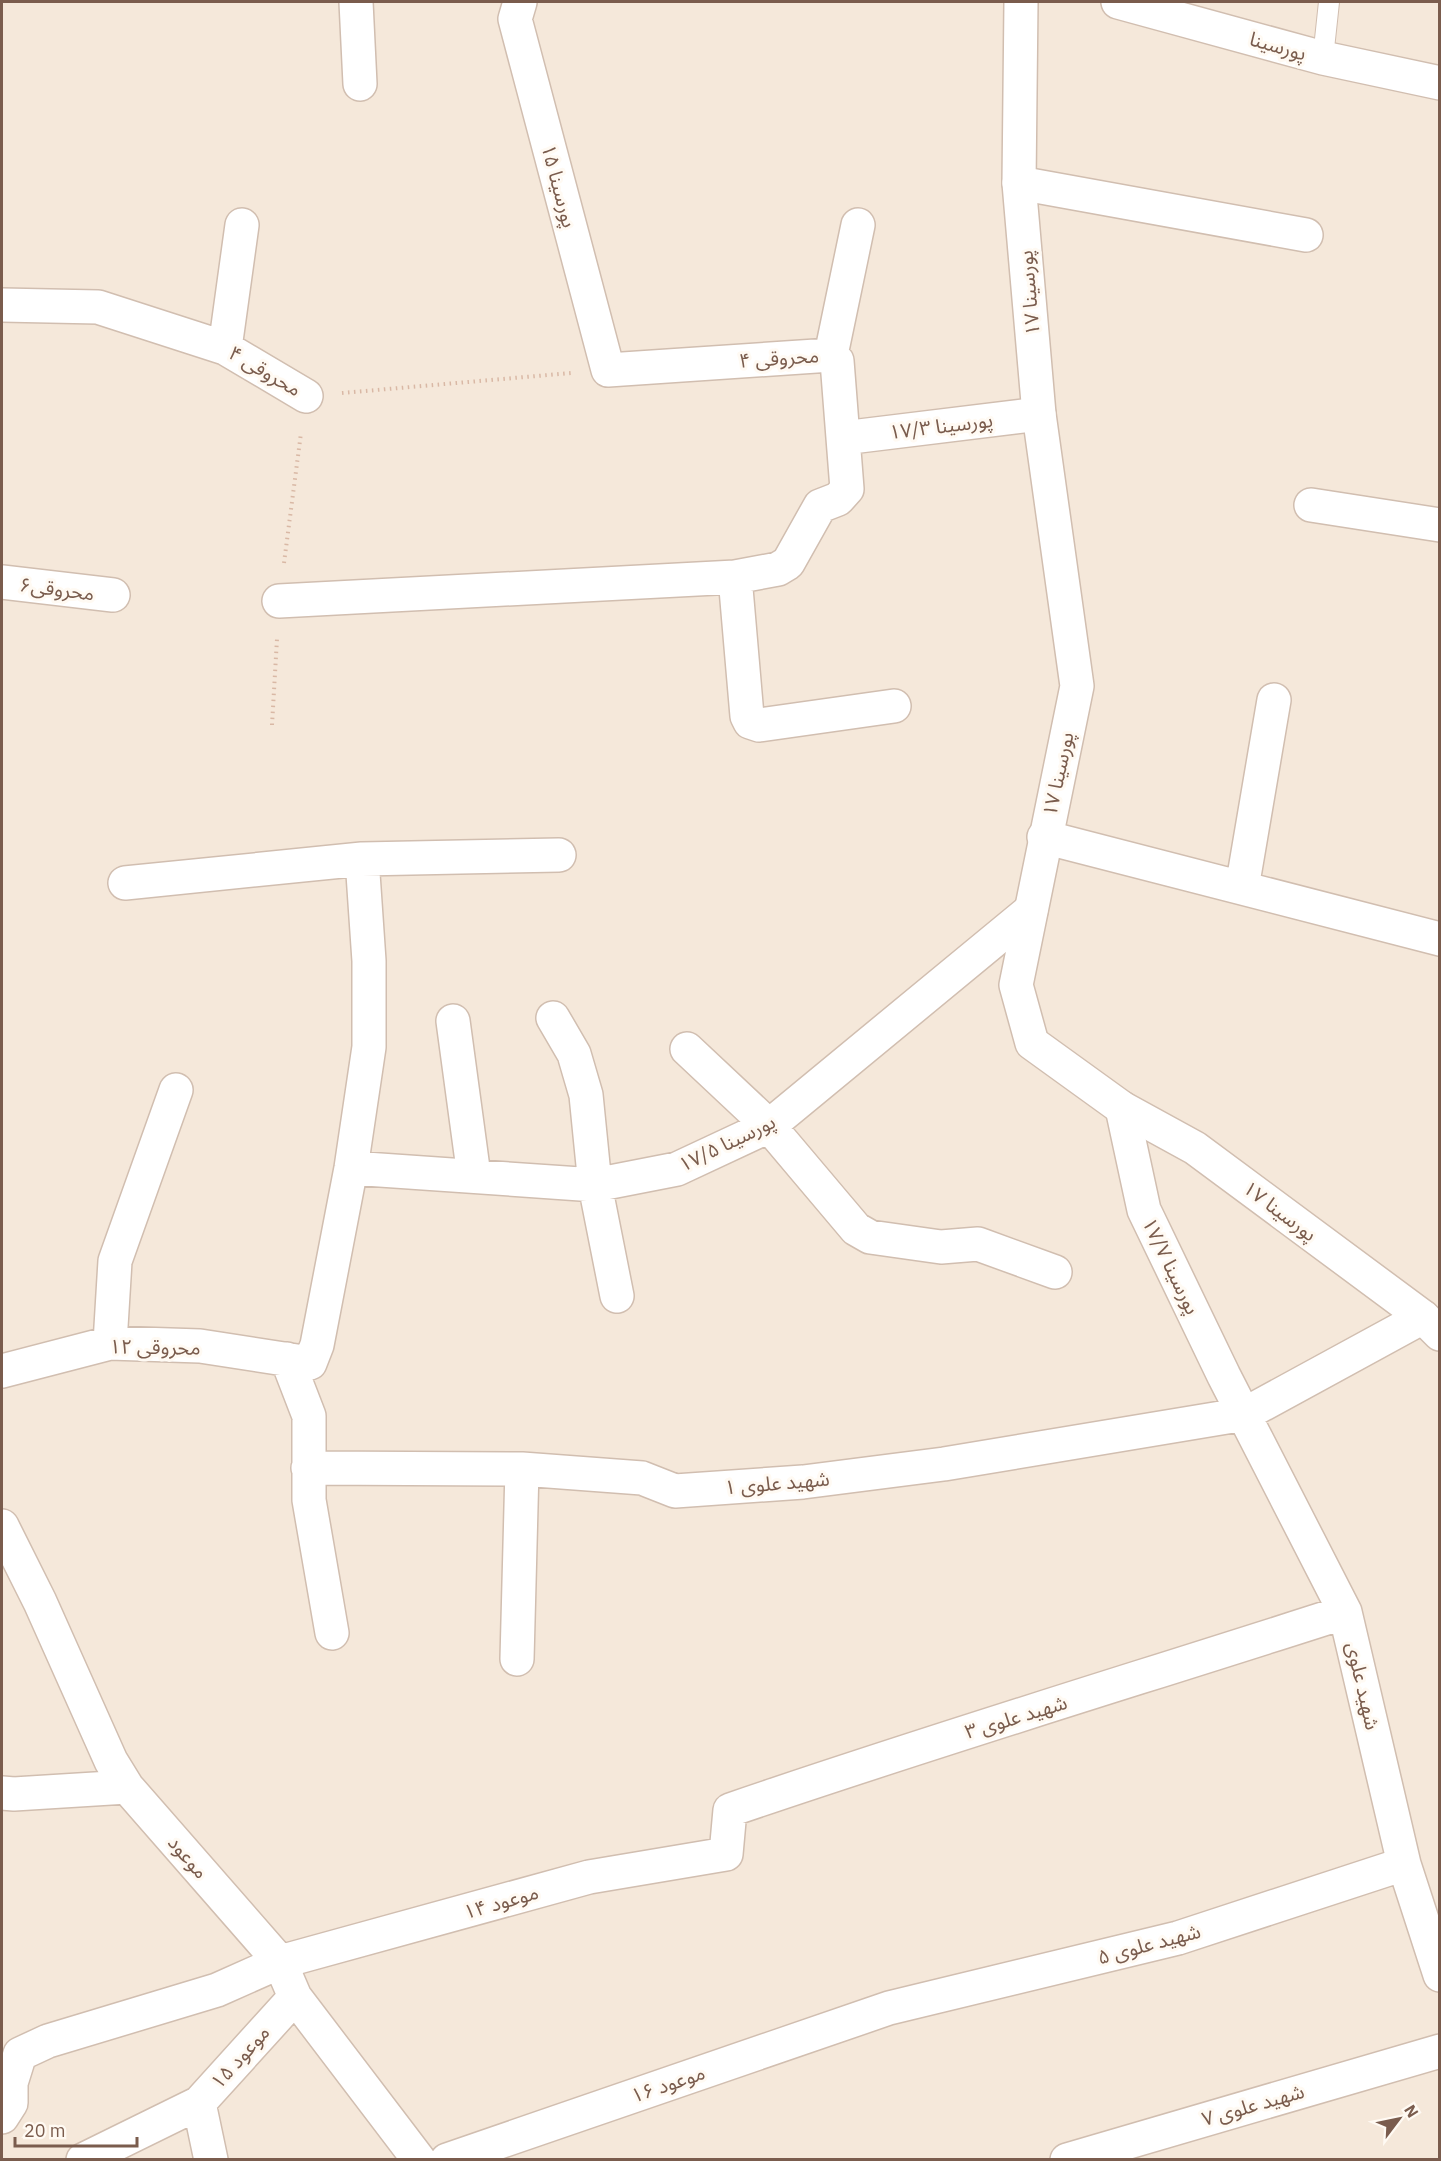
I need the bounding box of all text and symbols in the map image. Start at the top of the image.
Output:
street label: پورسینا [1247,25,1310,67]
street label: پورسینا ۱۵ [535,141,584,231]
street label: پورسینا ۱۷ [1011,249,1046,337]
street label: محروقی ۴ [224,339,307,402]
street label: محروقی ۴ [738,341,820,374]
street label: پورسینا ۱۷/۳ [887,406,995,445]
street label: محروقی۶ [18,571,96,606]
street label: پورسینا ۱۷ [1035,729,1080,819]
street label: پورسینا ۱۷/۵ [674,1107,780,1178]
street label: پورسینا ۱۷ [1238,1174,1323,1247]
street label: پورسینا ۱۷/۷ [1136,1213,1207,1319]
street label: محروقی ۱۲ [109,1332,201,1361]
street label: شهید علوی ۱ [723,1464,831,1501]
street label: شهید علوی [1340,1639,1387,1732]
street label: شهید علوی ۳ [961,1688,1070,1745]
street label: موعود [162,1829,215,1884]
street label: موعود ۱۴ [460,1878,541,1925]
street label: شهید علوی ۵ [1094,1917,1203,1970]
street label: موعود ۱۵ [204,2019,275,2094]
street label: موعود ۱۶ [627,2058,708,2109]
street label: شهید علوی ۷ [1198,2077,1307,2132]
north arrow [1369,2089,1429,2149]
text: N [1400,2101,1423,2121]
scale bar [15,2110,136,2148]
text: 20 m [24,2119,66,2142]

